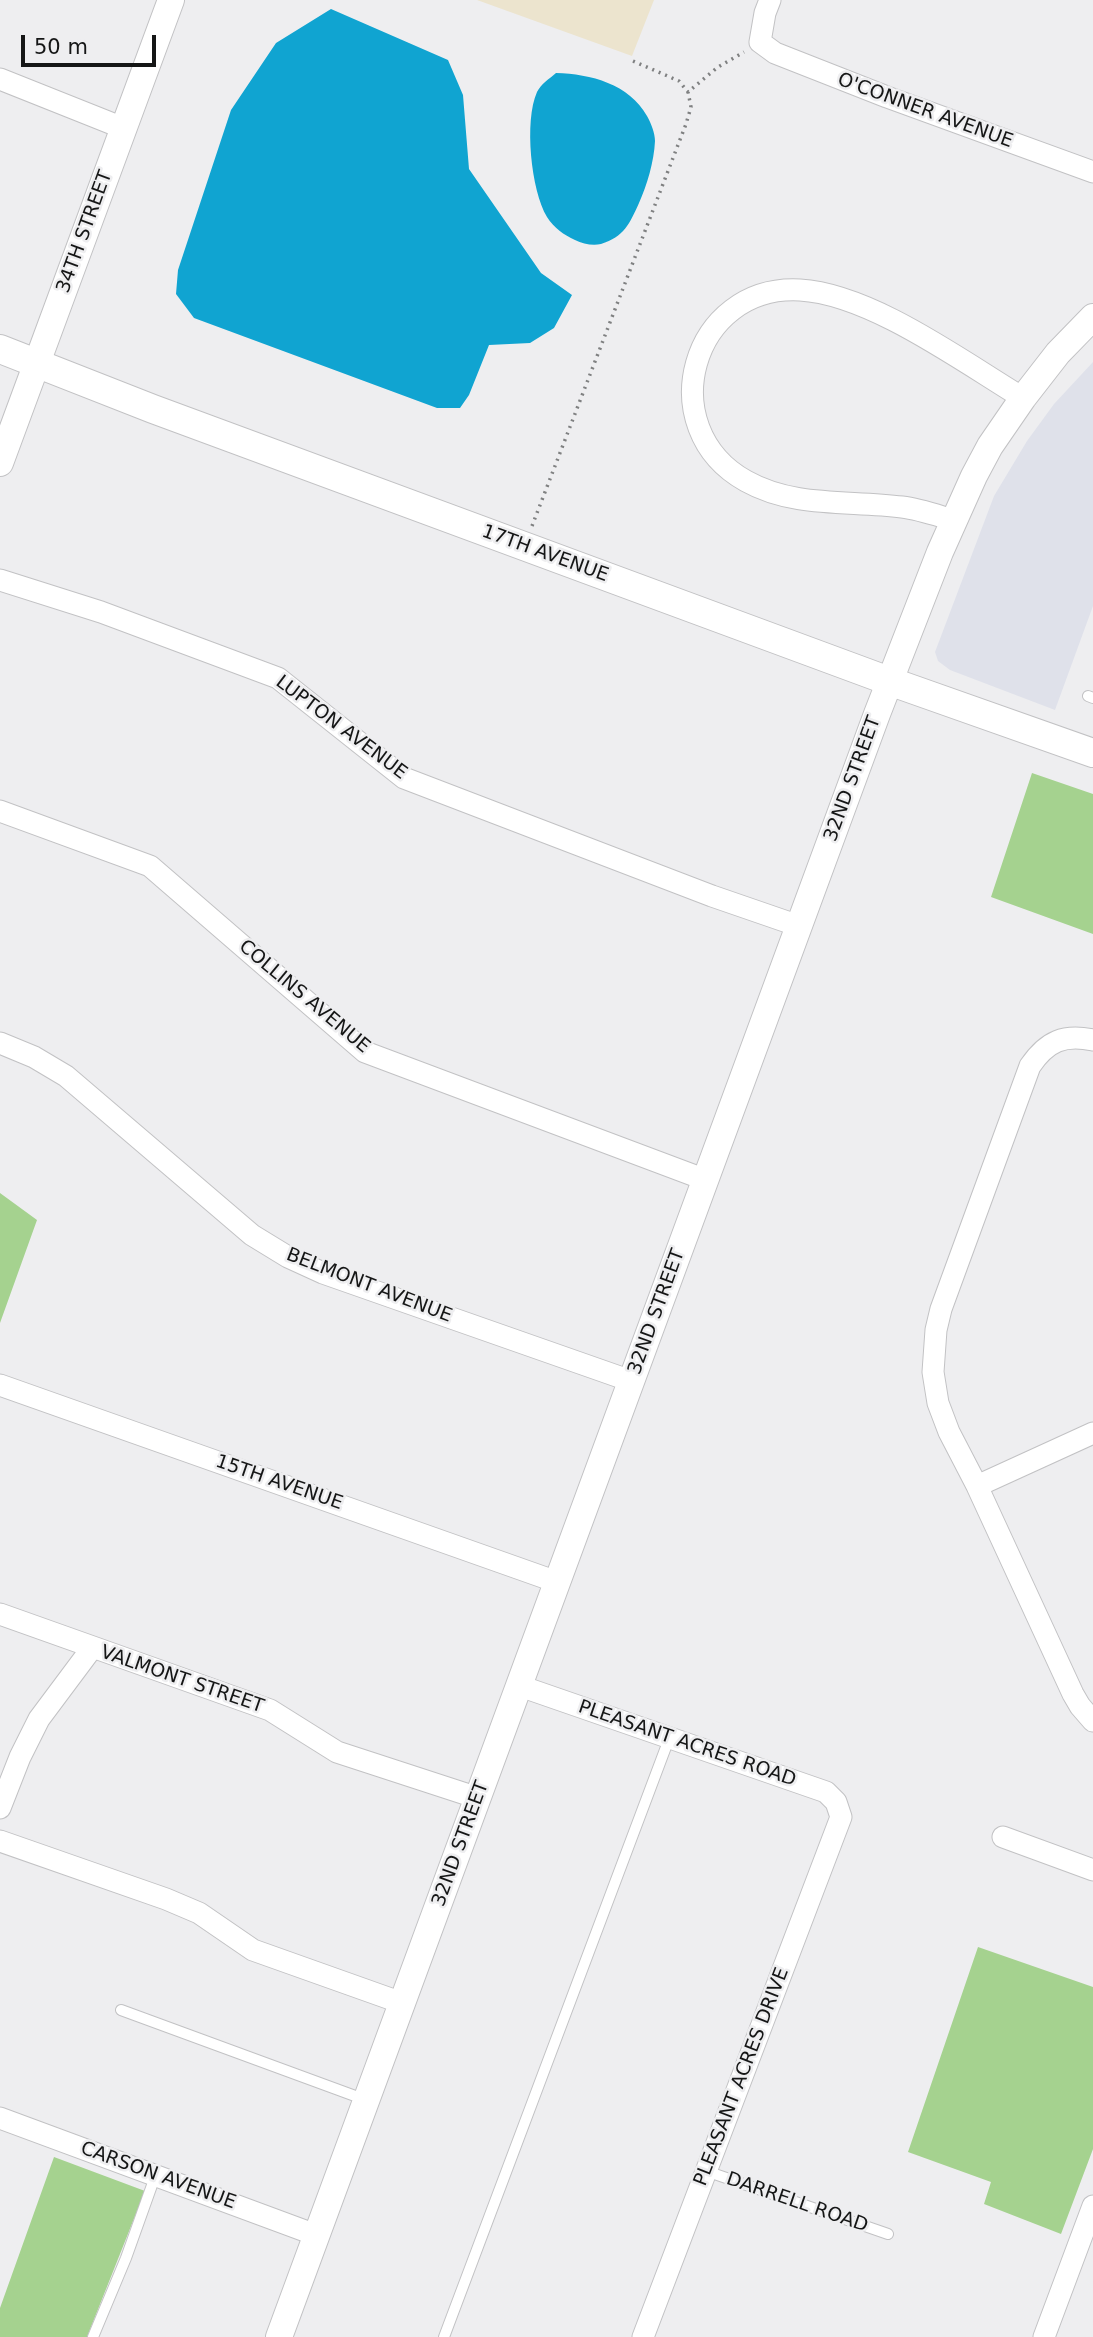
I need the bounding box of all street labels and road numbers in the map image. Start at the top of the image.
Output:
street label: O'CONNER AVENUE [834,69,1016,153]
street label: 34TH STREET [52,168,118,296]
street label: 17TH AVENUE [479,521,611,587]
street label: LUPTON AVENUE [271,671,411,785]
street label: 32ND STREET [820,713,886,845]
street label: COLLINS AVENUE [234,935,374,1059]
street label: BELMONT AVENUE [283,1244,455,1328]
street label: 32ND STREET [624,1246,690,1378]
street label: 15TH AVENUE [212,1451,346,1515]
street label: VALMONT STREET [97,1641,267,1719]
street label: PLEASANT ACRES ROAD [575,1696,799,1792]
street label: 32ND STREET [428,1778,494,1910]
street label: PLEASANT ACRES DRIVE [690,1965,794,2189]
street label: CARSON AVENUE [77,2137,239,2215]
street label: DARRELL ROAD [723,2168,871,2238]

